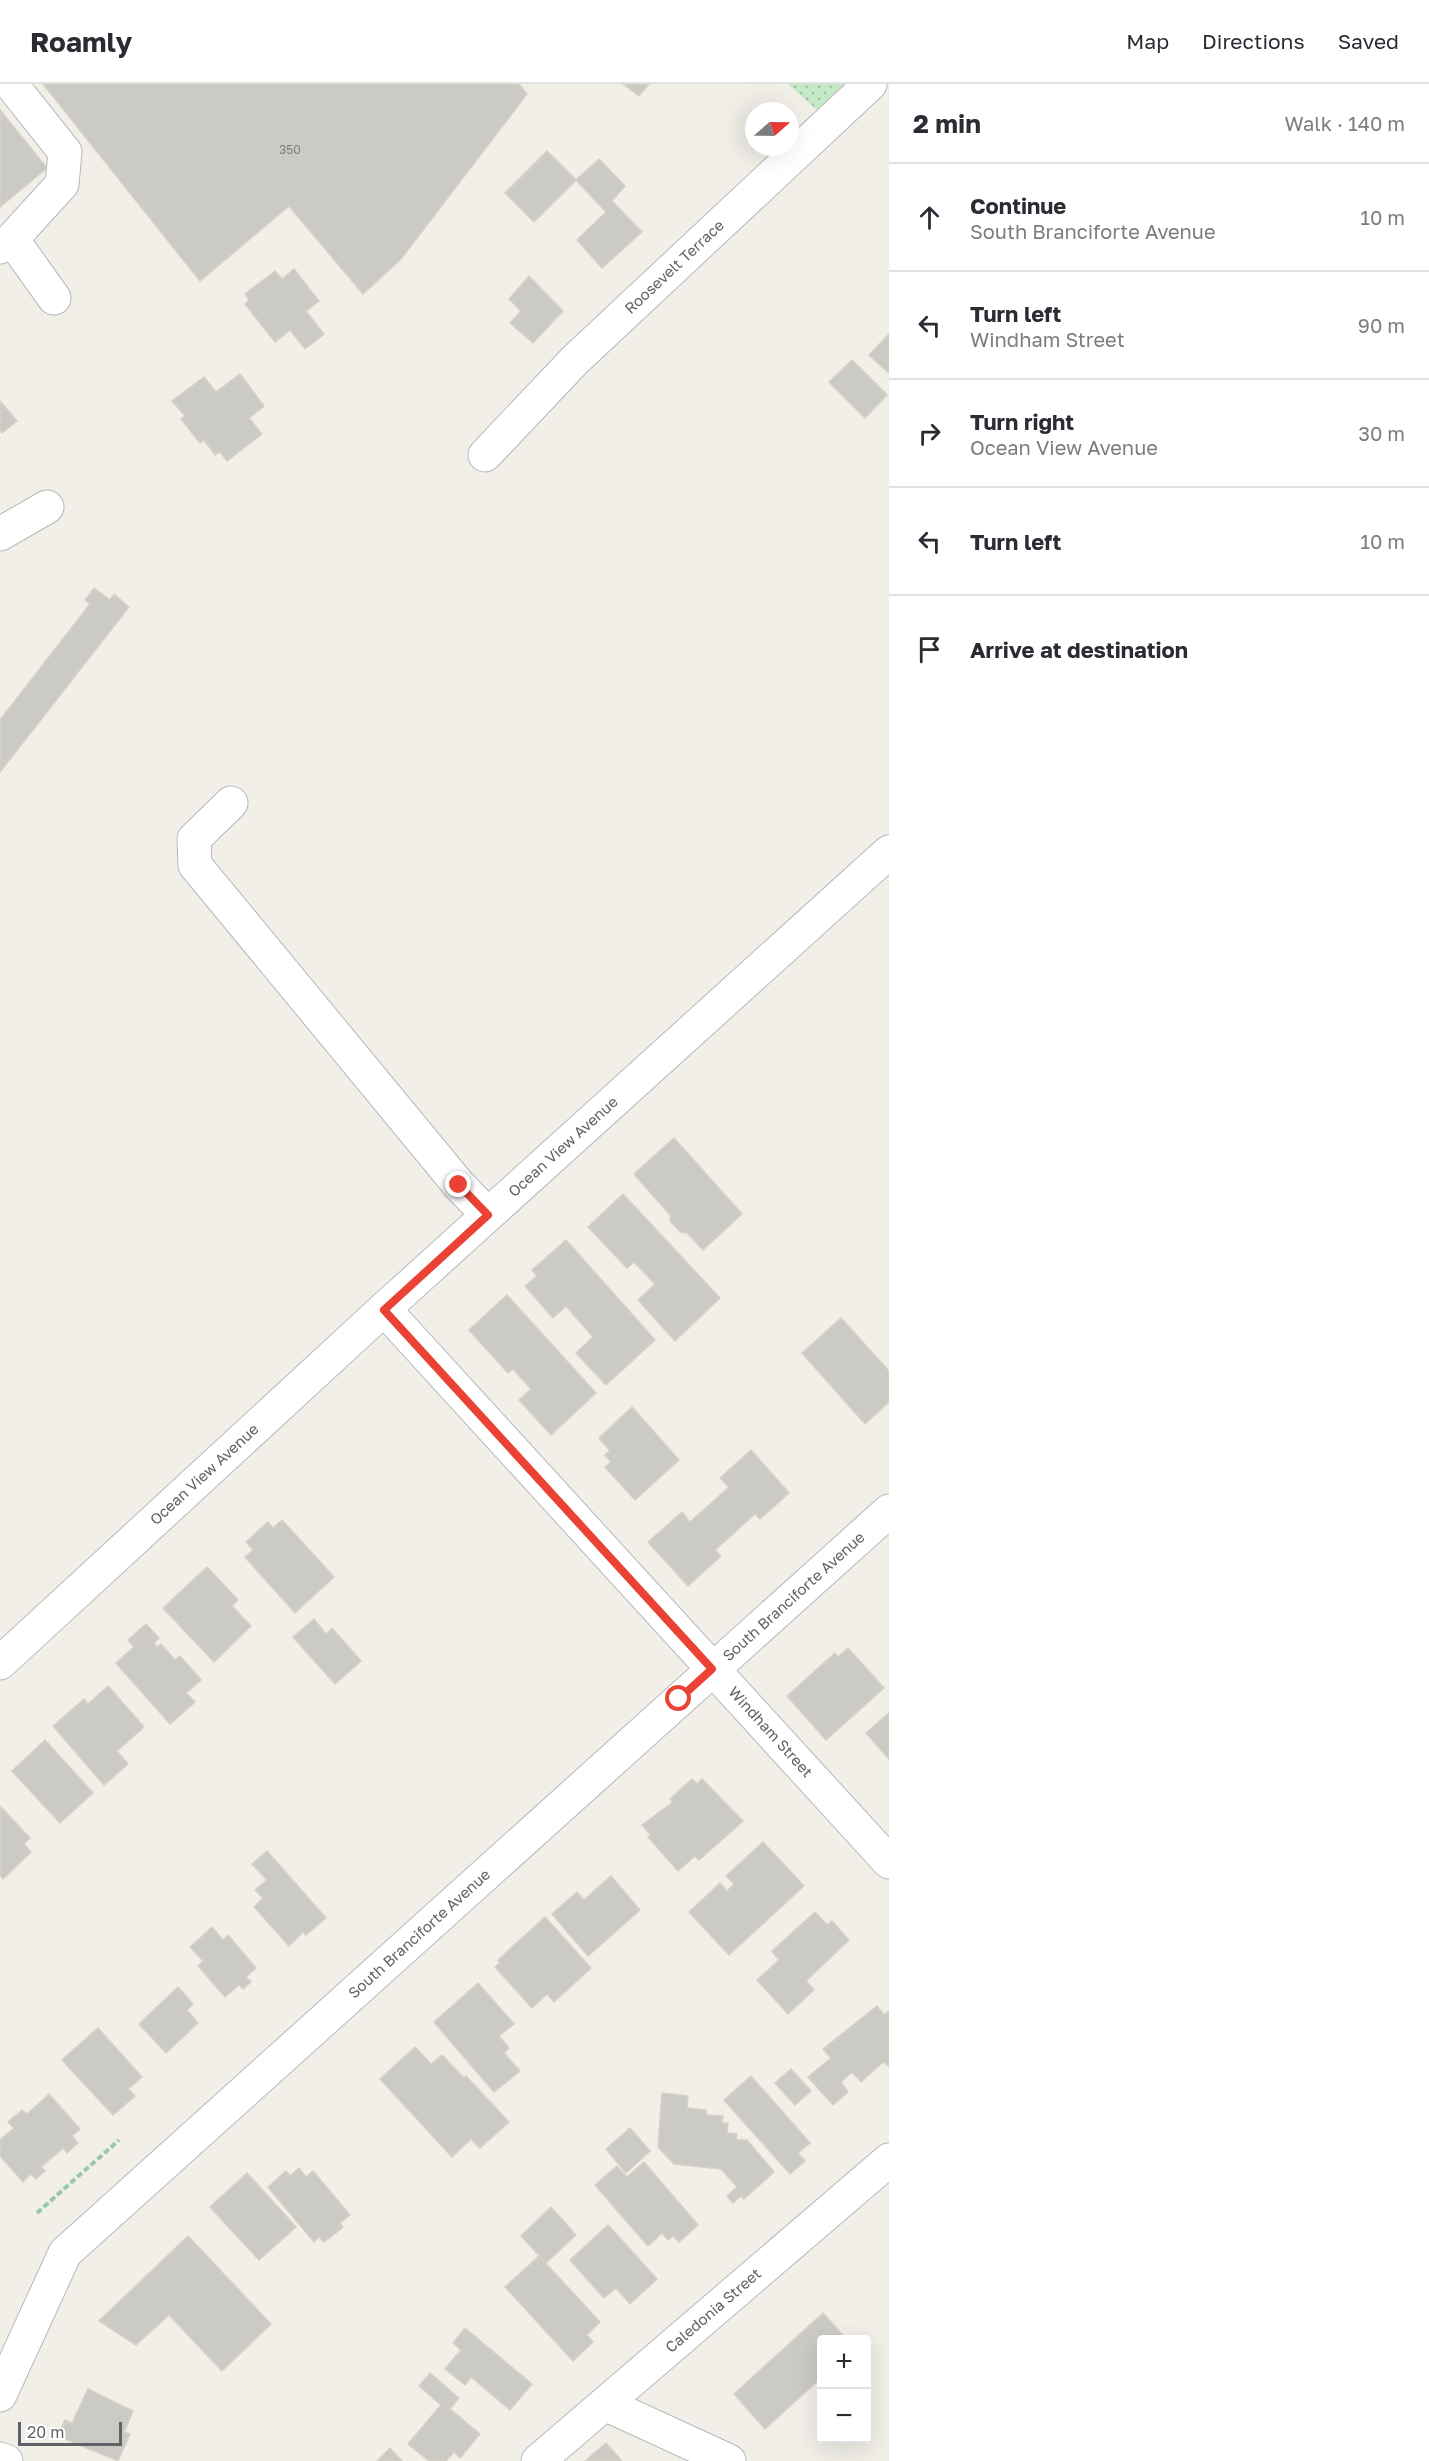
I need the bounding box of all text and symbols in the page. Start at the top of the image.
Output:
text: Roamly [30,25,132,58]
text: Map [1126,28,1169,54]
text: Directions [1202,28,1305,54]
text: Saved [1338,28,1399,54]
north arrow [745,102,799,156]
text: 2 min [913,108,981,139]
text: Walk · 140 m [1285,111,1405,135]
house number: 350 [279,142,301,157]
text: Continue [970,192,1066,219]
icon: ahead [913,201,946,234]
text: 10 m [1360,205,1405,229]
street label: Roosevelt Terrace [620,215,727,317]
text: South Branciforte Avenue [970,219,1216,243]
text: Turn left [970,300,1061,327]
icon: left [913,309,946,342]
text: 90 m [1358,313,1405,337]
text: Windham Street [970,327,1125,351]
text: Turn right [970,408,1074,435]
icon: right [913,417,946,450]
text: 30 m [1358,421,1405,445]
text: Ocean View Avenue [970,435,1158,459]
icon: left [913,525,946,558]
text: Turn left [970,528,1061,555]
text: 10 m [1360,529,1405,553]
icon: arrive [913,633,946,666]
text: Arrive at destination [970,636,1188,663]
street label: Ocean View Avenue [504,1092,621,1200]
route end [445,1171,471,1197]
street label: Ocean View Avenue [146,1419,262,1528]
street label: South Branciforte Avenue [719,1527,868,1664]
street label: Windham Street [725,1683,817,1780]
route start [665,1685,691,1711]
street label: South Branciforte Avenue [344,1865,493,2002]
street label: Caledonia Street [661,2264,764,2356]
map controls [817,2335,871,2443]
button: + [817,2335,871,2389]
button: − [817,2389,871,2443]
scale bar [18,2419,122,2446]
text: 20 m [27,2422,64,2442]

